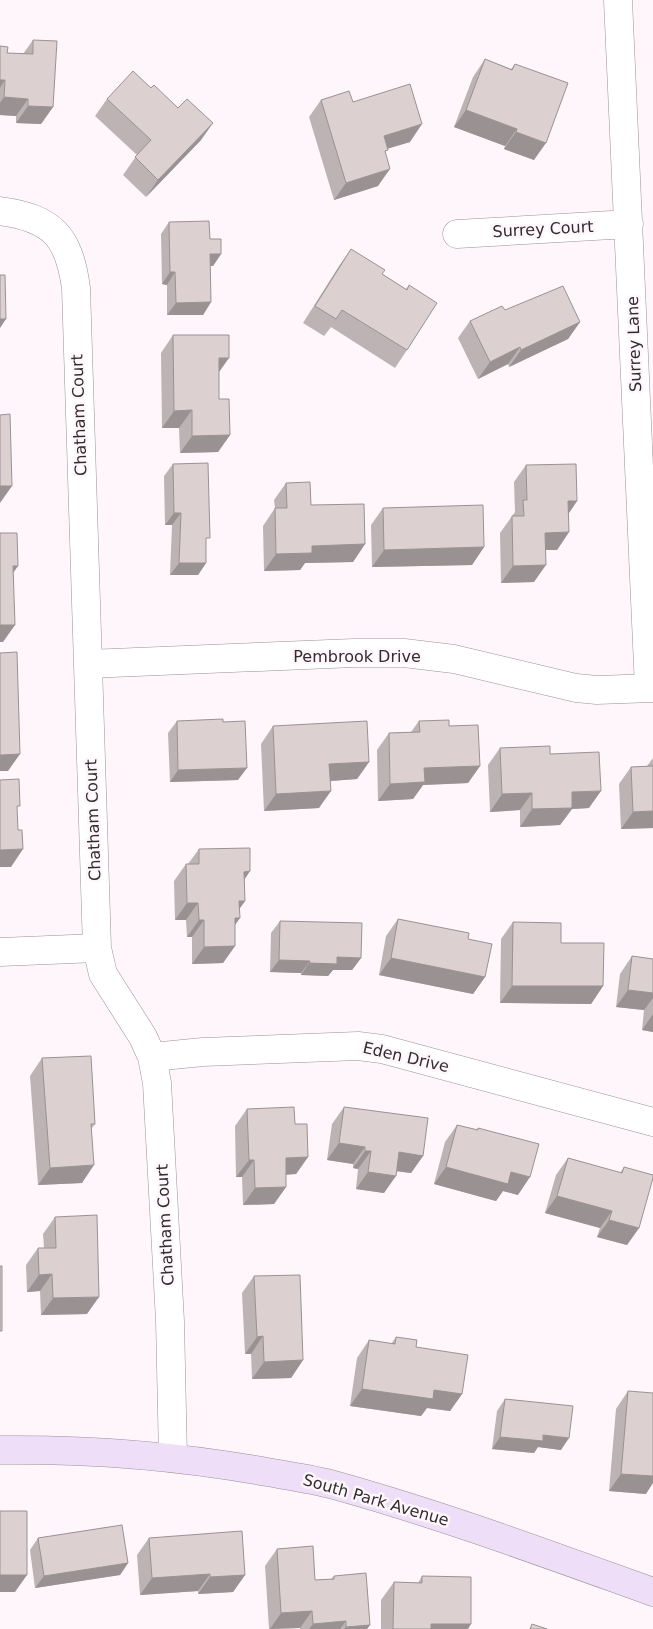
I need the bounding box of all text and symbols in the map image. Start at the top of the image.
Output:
street label: Surrey Court [492,217,594,241]
street label: Surrey Lane [623,296,645,392]
street label: Chatham Court [67,354,91,476]
street label: Pembrook Drive [293,647,421,666]
street label: Chatham Court [81,759,105,881]
street label: Eden Drive [361,1038,451,1076]
street label: Chatham Court [152,1164,178,1286]
street label: South Park Avenue [301,1470,451,1530]

